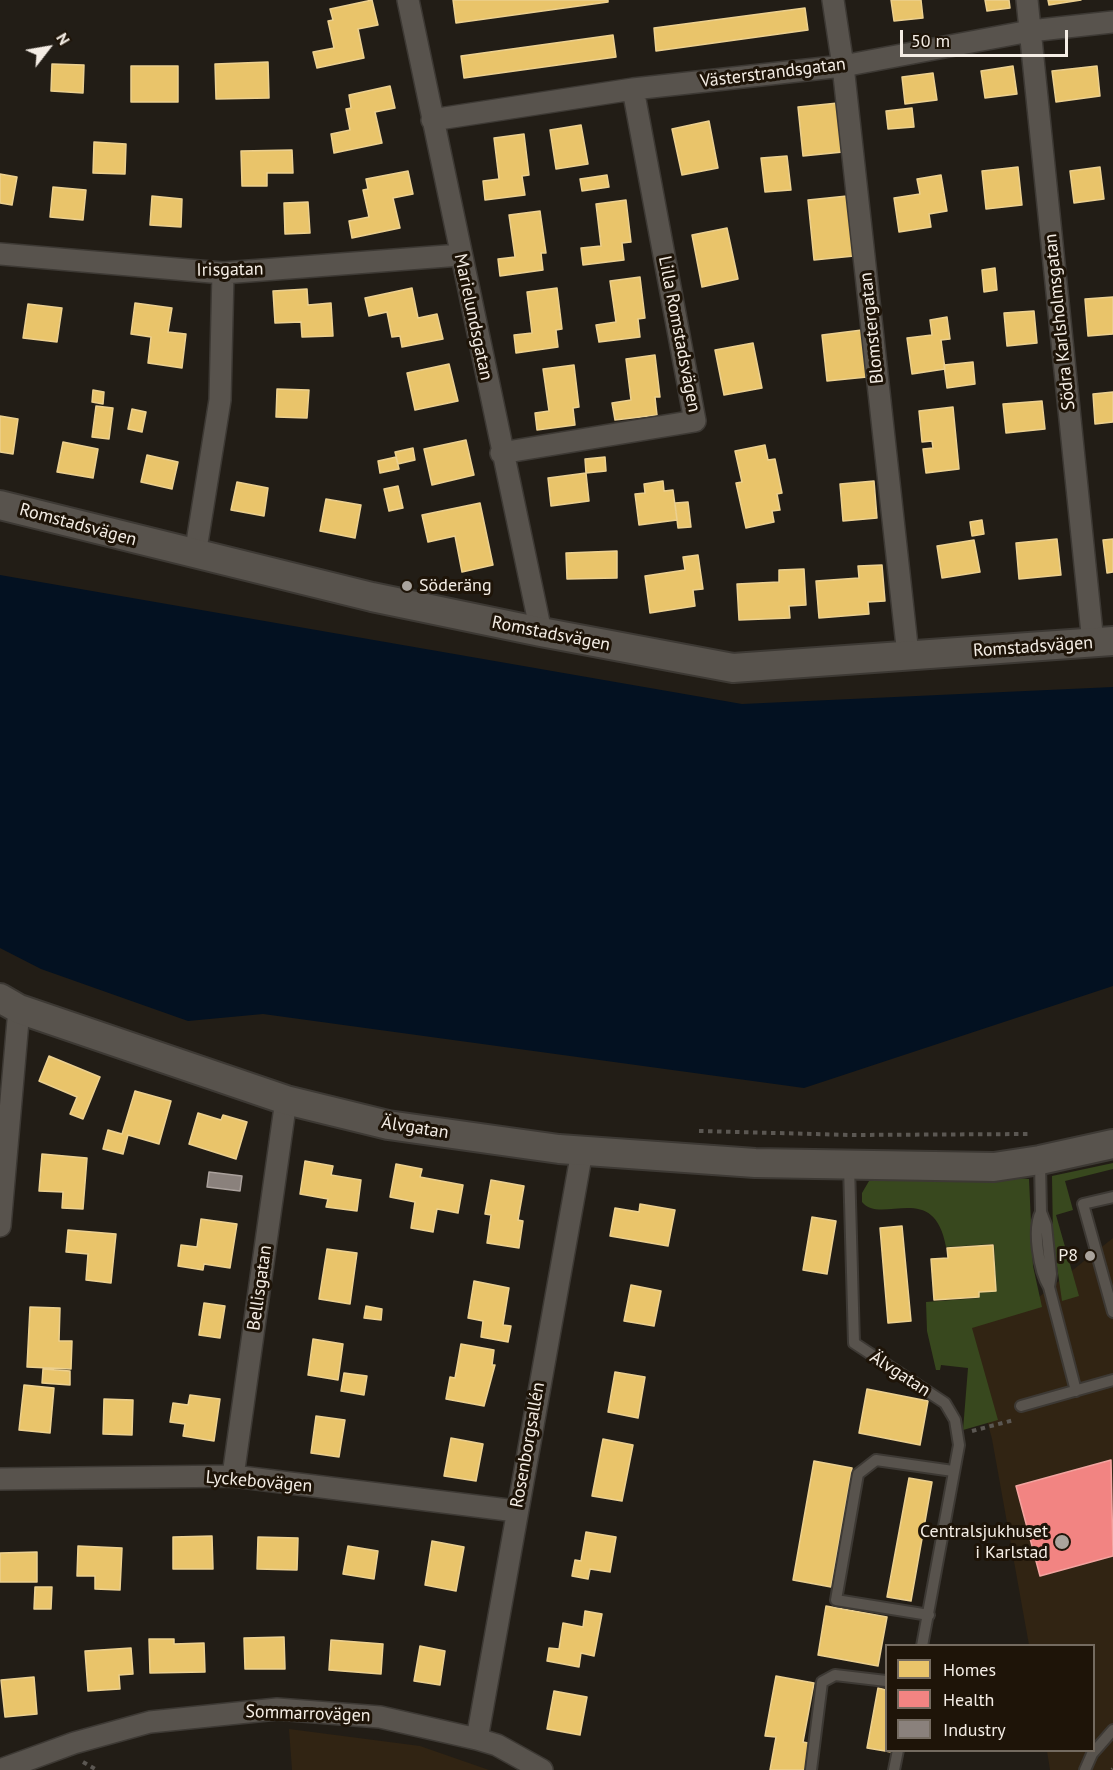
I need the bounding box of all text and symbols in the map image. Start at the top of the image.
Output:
north arrow [18,18,78,78]
scale bar [903,18,1071,56]
text: N [52,29,75,48]
text: 50 m [911,29,950,52]
street label: Västerstrandsgatan [699,53,847,93]
street label: Södra Karlsholmsgatan [1040,233,1080,411]
street label: Marielundsgatan [449,252,497,382]
street label: Lilla Romstadsvägen [653,254,705,414]
street label: Irisgatan [196,259,264,281]
street label: Blomstergatan [855,271,889,385]
street label: Romstadsvägen [17,499,139,551]
place label: Söderäng [419,575,492,597]
marker: Söderäng [400,579,414,593]
street label: Romstadsvägen [490,612,612,656]
street label: Romstadsvägen [972,632,1094,662]
street label: Älvgatan [380,1112,450,1144]
street label: Bellisgatan [243,1244,277,1332]
place label: P8 [1058,1245,1078,1267]
marker: P8 [1083,1249,1097,1263]
street label: Älvgatan [866,1346,934,1402]
street label: Rosenborgsallén [506,1380,550,1510]
street label: Lyckebovägen [205,1467,313,1497]
place label: Centralsjukhuset i Karlstad [920,1521,1048,1564]
marker: Centralsjukhuset i Karlstad [1053,1533,1071,1551]
legend [885,1644,1095,1752]
text: Homes [943,1658,996,1681]
text: Health [943,1688,994,1711]
street label: Sommarrovägen [245,1701,371,1727]
text: Industry [943,1718,1006,1741]

